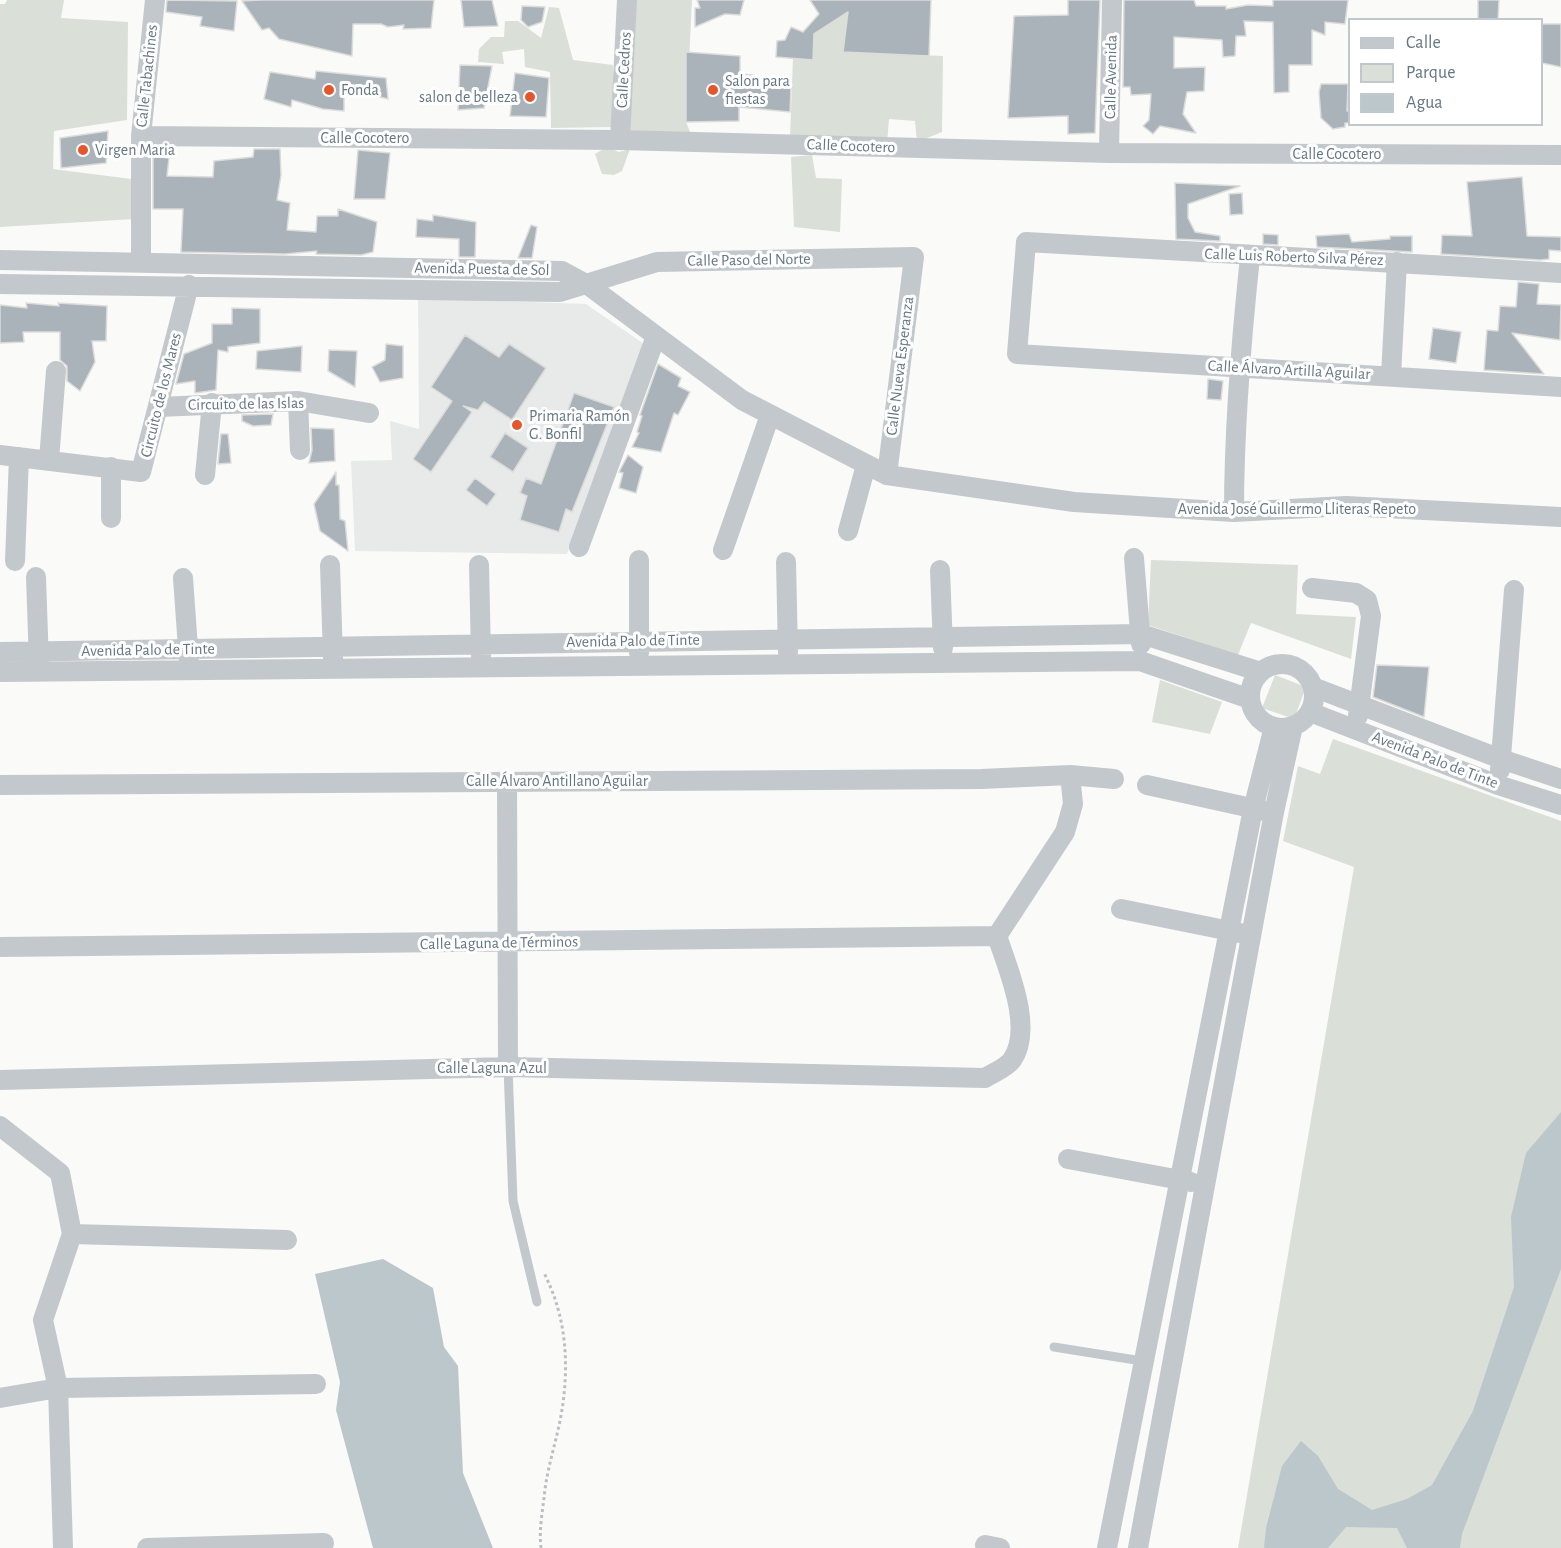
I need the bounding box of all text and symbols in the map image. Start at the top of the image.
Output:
legend [1348,18,1543,126]
street label: Calle Tabachines [132,24,162,128]
street label: Calle Cedros [612,31,636,109]
text: Calle [1406,34,1441,52]
street label: Calle Avenida [1101,35,1121,119]
text: Parque [1406,64,1455,82]
place label: Salon para fiestas [725,71,790,109]
place label: Fonda [341,80,379,100]
marker: Fonda [322,83,336,97]
marker: Salon para fiestas [706,83,720,97]
place label: salon de belleza [419,87,518,107]
marker: salon de belleza [523,90,537,104]
text: Agua [1406,94,1443,112]
street label: Calle Cocotero [321,128,409,148]
street label: Calle Cocotero [806,135,896,157]
place label: Virgen Maria [95,140,175,160]
marker: Virgen Maria [76,143,90,157]
street label: Calle Cocotero [1293,144,1381,164]
street label: Calle Luis Roberto Silva Pérez [1204,244,1384,270]
street label: Calle Paso del Norte [687,249,811,271]
street label: Avenida Puesta de Sol [414,258,550,280]
street label: Calle Nueva Esperanza [882,295,918,437]
street label: Circuito de los Mares [136,331,186,459]
street label: Calle Álvaro Artilla Aguilar [1207,356,1371,384]
street label: Circuito de las Islas [188,393,304,415]
place label: Primaria Ramón G. Bonfil [529,406,630,444]
marker: Primaria Ramón G. Bonfil [510,418,524,432]
street label: Avenida José Guillermo Lliteras Repeto [1178,499,1416,519]
street label: Avenida Palo de Tinte [566,630,700,652]
street label: Avenida Palo de Tinte [81,639,215,661]
street label: Avenida Palo de Tinte [1369,727,1501,793]
street label: Calle Álvaro Antillano Aguilar [466,771,648,791]
street label: Calle Laguna de Términos [420,932,578,954]
street label: Calle Laguna Azul [437,1058,547,1078]

